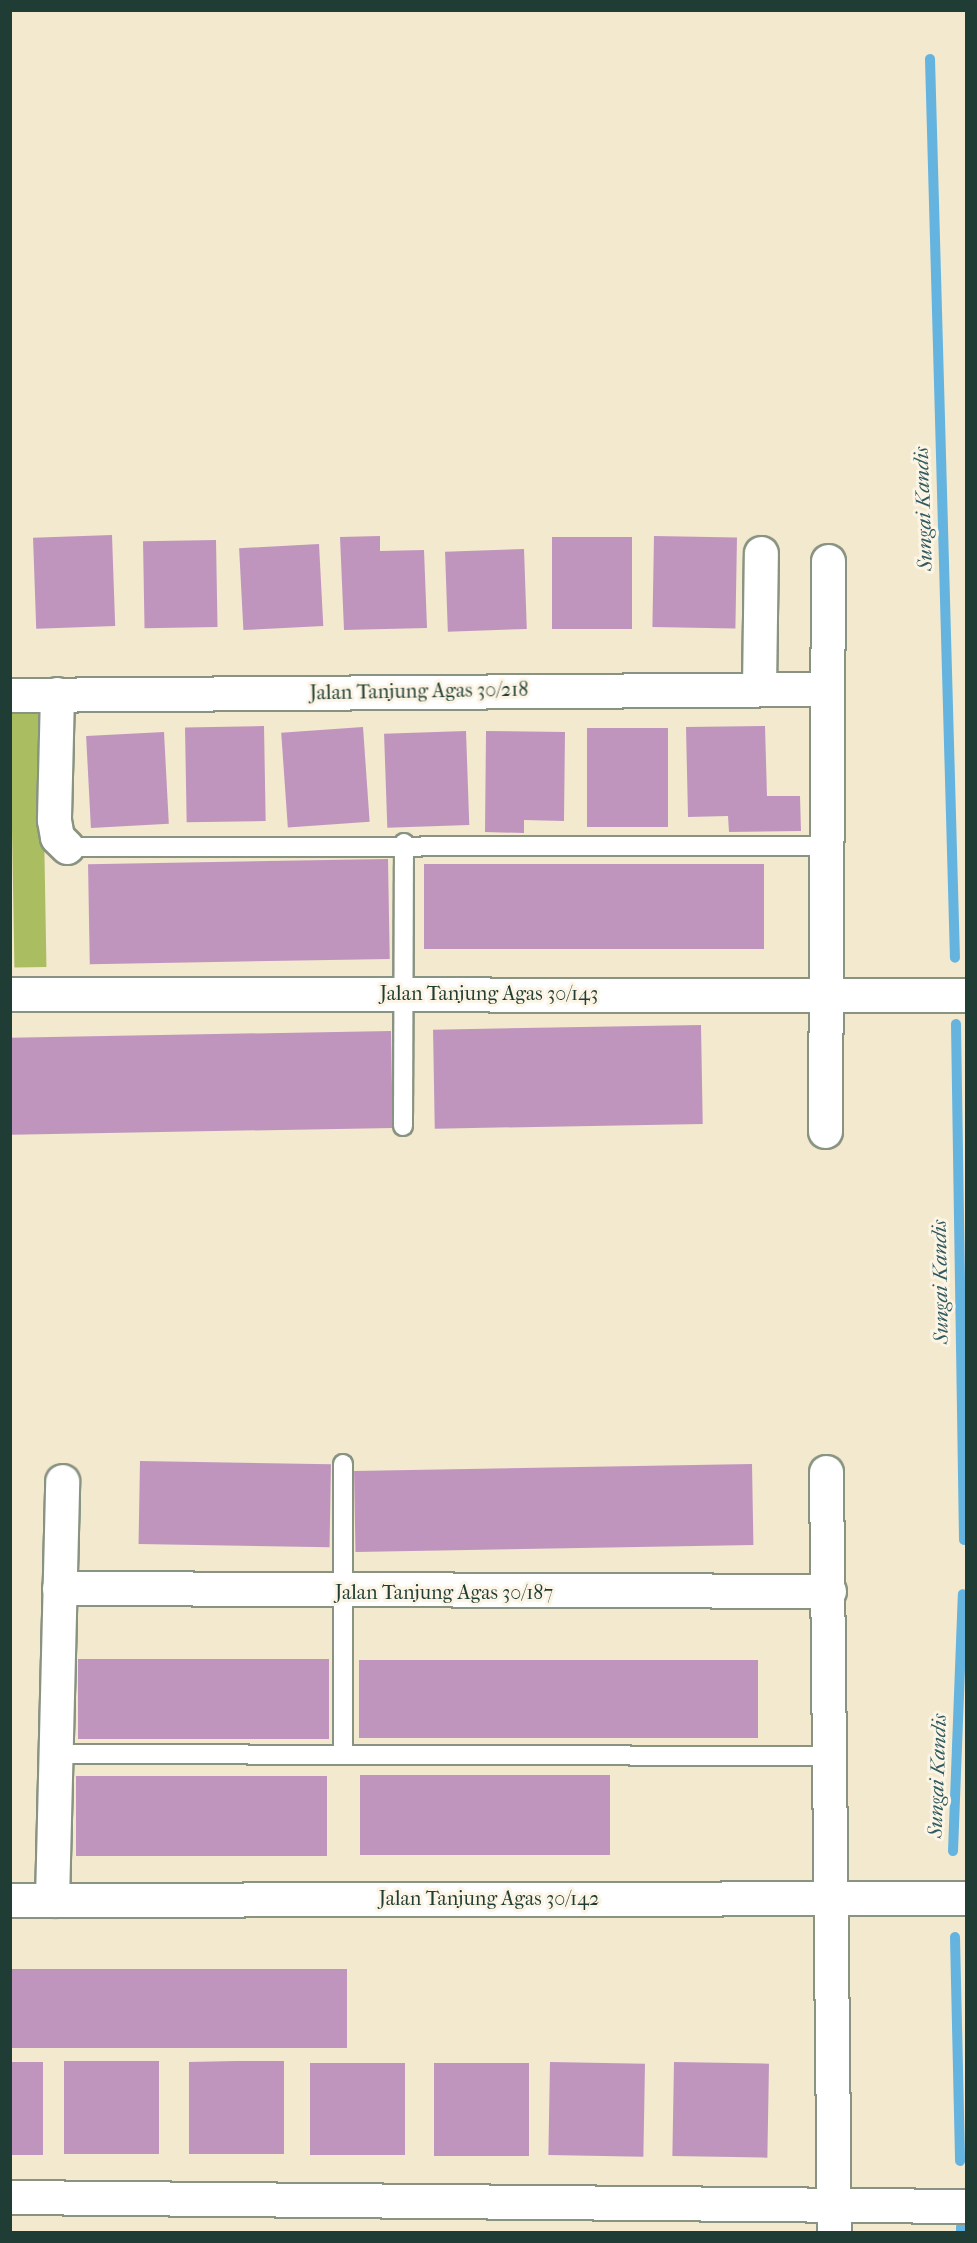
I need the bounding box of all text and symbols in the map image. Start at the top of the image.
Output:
water label: Sungai Kandis [908,446,938,572]
street label: Jalan Tanjung Agas 30/218 [309,677,529,705]
street label: Jalan Tanjung Agas 30/143 [380,981,598,1005]
water label: Sungai Kandis [926,1220,954,1344]
street label: Jalan Tanjung Agas 30/187 [335,1580,553,1604]
water label: Sungai Kandis [922,1713,952,1839]
street label: Jalan Tanjung Agas 30/142 [379,1886,599,1910]

